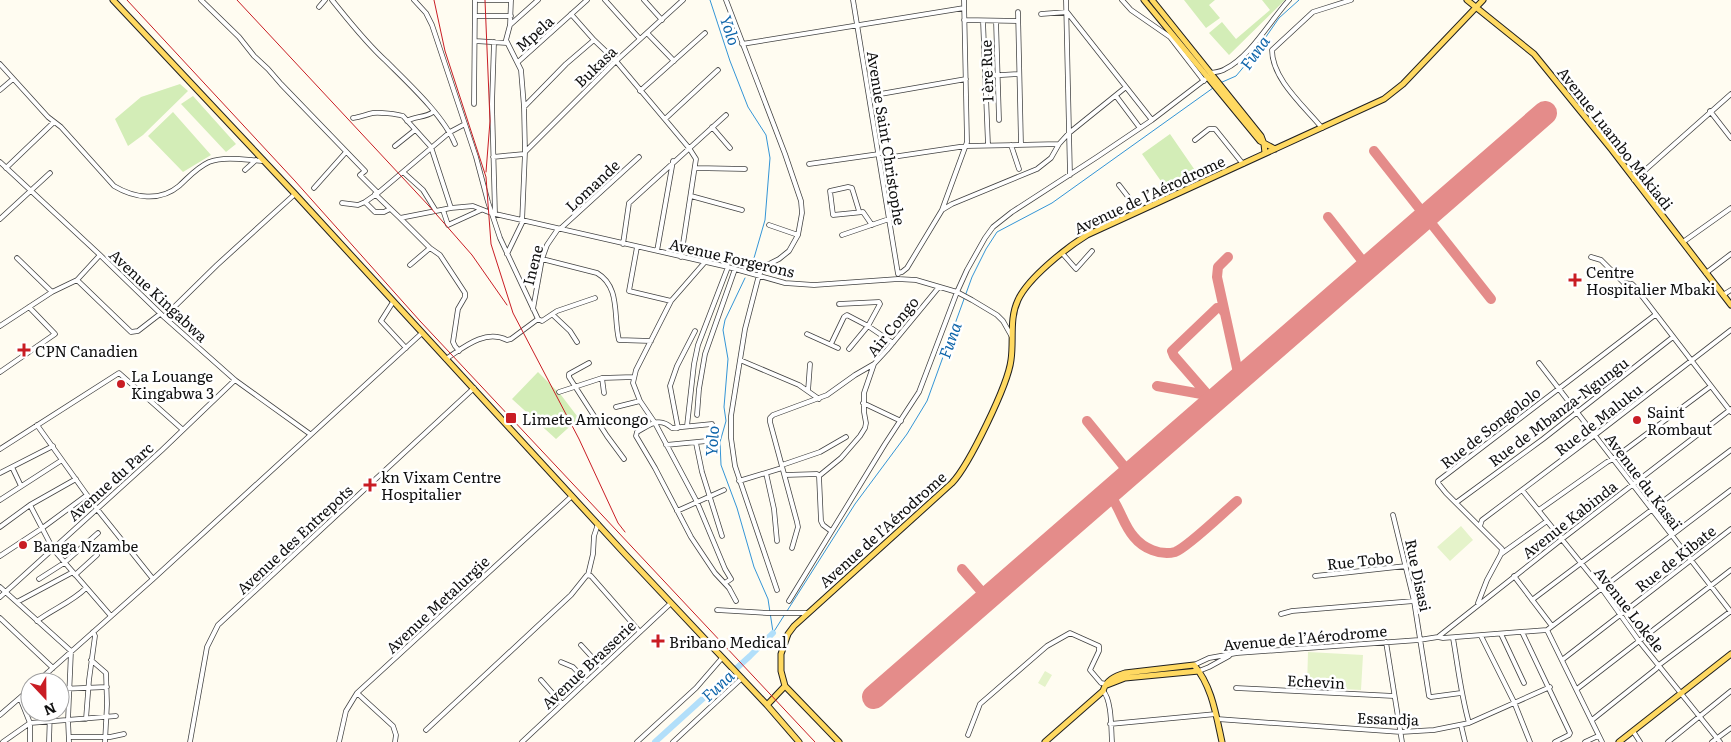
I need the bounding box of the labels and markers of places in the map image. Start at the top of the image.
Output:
place label: Centre Hospitalier Mbaki [1586,260,1715,300]
marker: Centre Hospitalier Mbaki [1568,273,1582,287]
place label: CPN Canadien [35,339,138,362]
marker: CPN Canadien [17,343,31,357]
place label: La Louange Kingabwa 3 [131,364,214,404]
marker: La Louange Kingabwa 3 [115,378,127,390]
place label: Saint Rombaut [1647,400,1712,440]
place label: Limete Amicongo [522,407,649,430]
marker: Limete Amicongo [504,411,518,425]
marker: Saint Rombaut [1631,414,1643,426]
place label: kn Vixam Centre Hospitalier [381,465,501,505]
marker: kn Vixam Centre Hospitalier [363,478,377,492]
place label: Banga Nzambe [33,534,139,557]
marker: Banga Nzambe [17,539,29,551]
place label: Bribano Medical [669,630,787,653]
marker: Bribano Medical [651,634,665,648]

